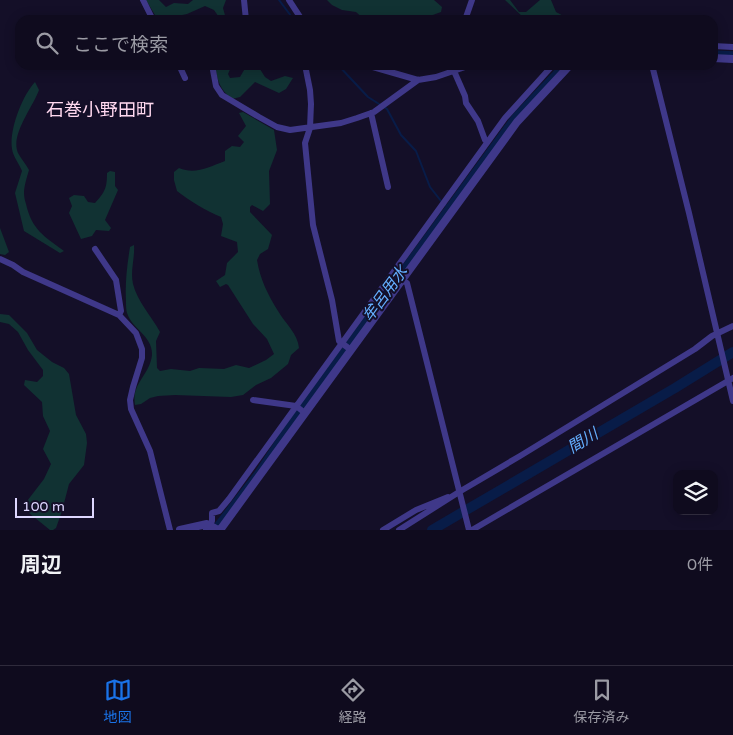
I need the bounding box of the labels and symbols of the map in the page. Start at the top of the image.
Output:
district label: 石巻小野田町 [46,99,154,121]
water label: 牟呂用水 [358,261,413,326]
water label: 間川 [564,423,604,458]
scale bar [15,495,94,518]

